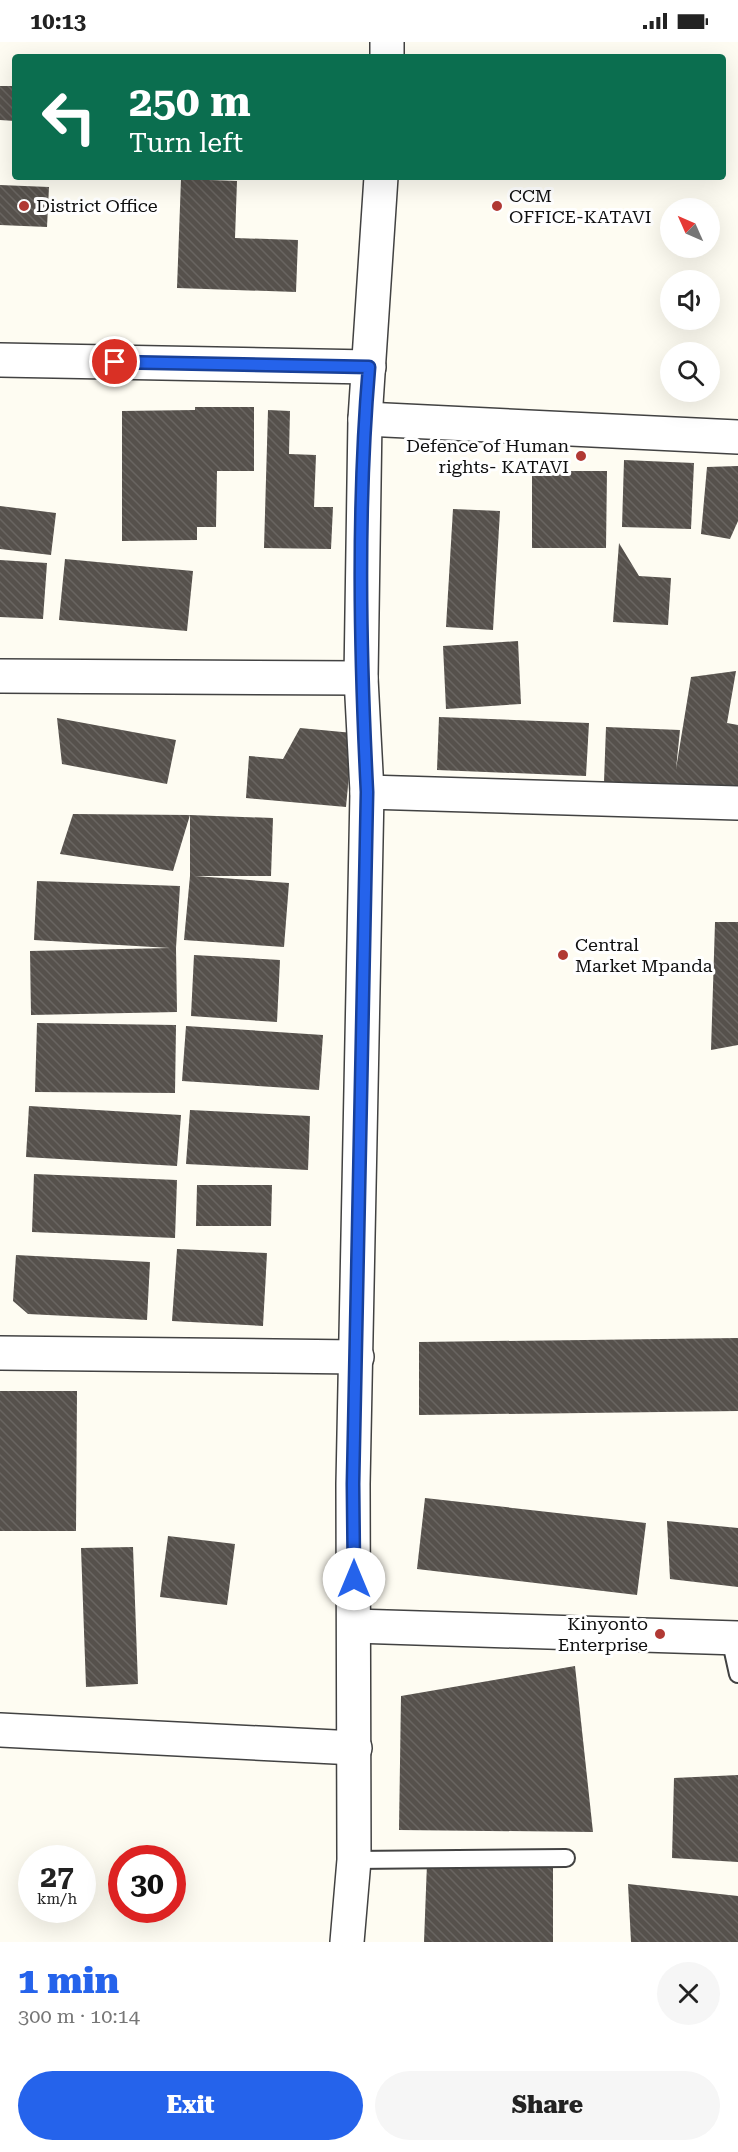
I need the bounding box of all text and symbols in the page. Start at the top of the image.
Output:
text: 10:13 [30,9,86,34]
text: 250 m [129,77,251,126]
icon: left [30,78,108,156]
text: Turn left [129,127,243,159]
place label: CCM OFFICE-KATAVI [509,185,652,227]
place label: District Office [36,195,158,216]
north arrow [660,198,720,258]
map controls [660,198,720,402]
marker: District Office [17,199,31,213]
marker: CCM OFFICE-KATAVI [490,199,504,213]
button: sound [660,270,720,330]
pin [89,336,140,387]
button: search [660,342,720,402]
icon: arrive [98,345,131,378]
place label: Defence of Human rights- KATAVI [406,435,569,477]
marker: Defence of Human rights- KATAVI [574,449,588,463]
place label: Central Market Mpanda [575,934,713,976]
marker: Central Market Mpanda [556,948,570,962]
position arrow [322,1547,386,1611]
place label: Kinyonto Enterprise [558,1613,648,1655]
marker: Kinyonto Enterprise [653,1627,667,1641]
speed limit sign: 30 [108,1845,186,1923]
text: 27 [40,1859,74,1894]
text: km/h [37,1890,77,1908]
text: 1 min [18,1960,119,2002]
button: close [657,1962,720,2025]
text: 300 m · 10:14 [18,2004,140,2028]
button: Exit [18,2071,363,2140]
button: Share [375,2071,720,2140]

